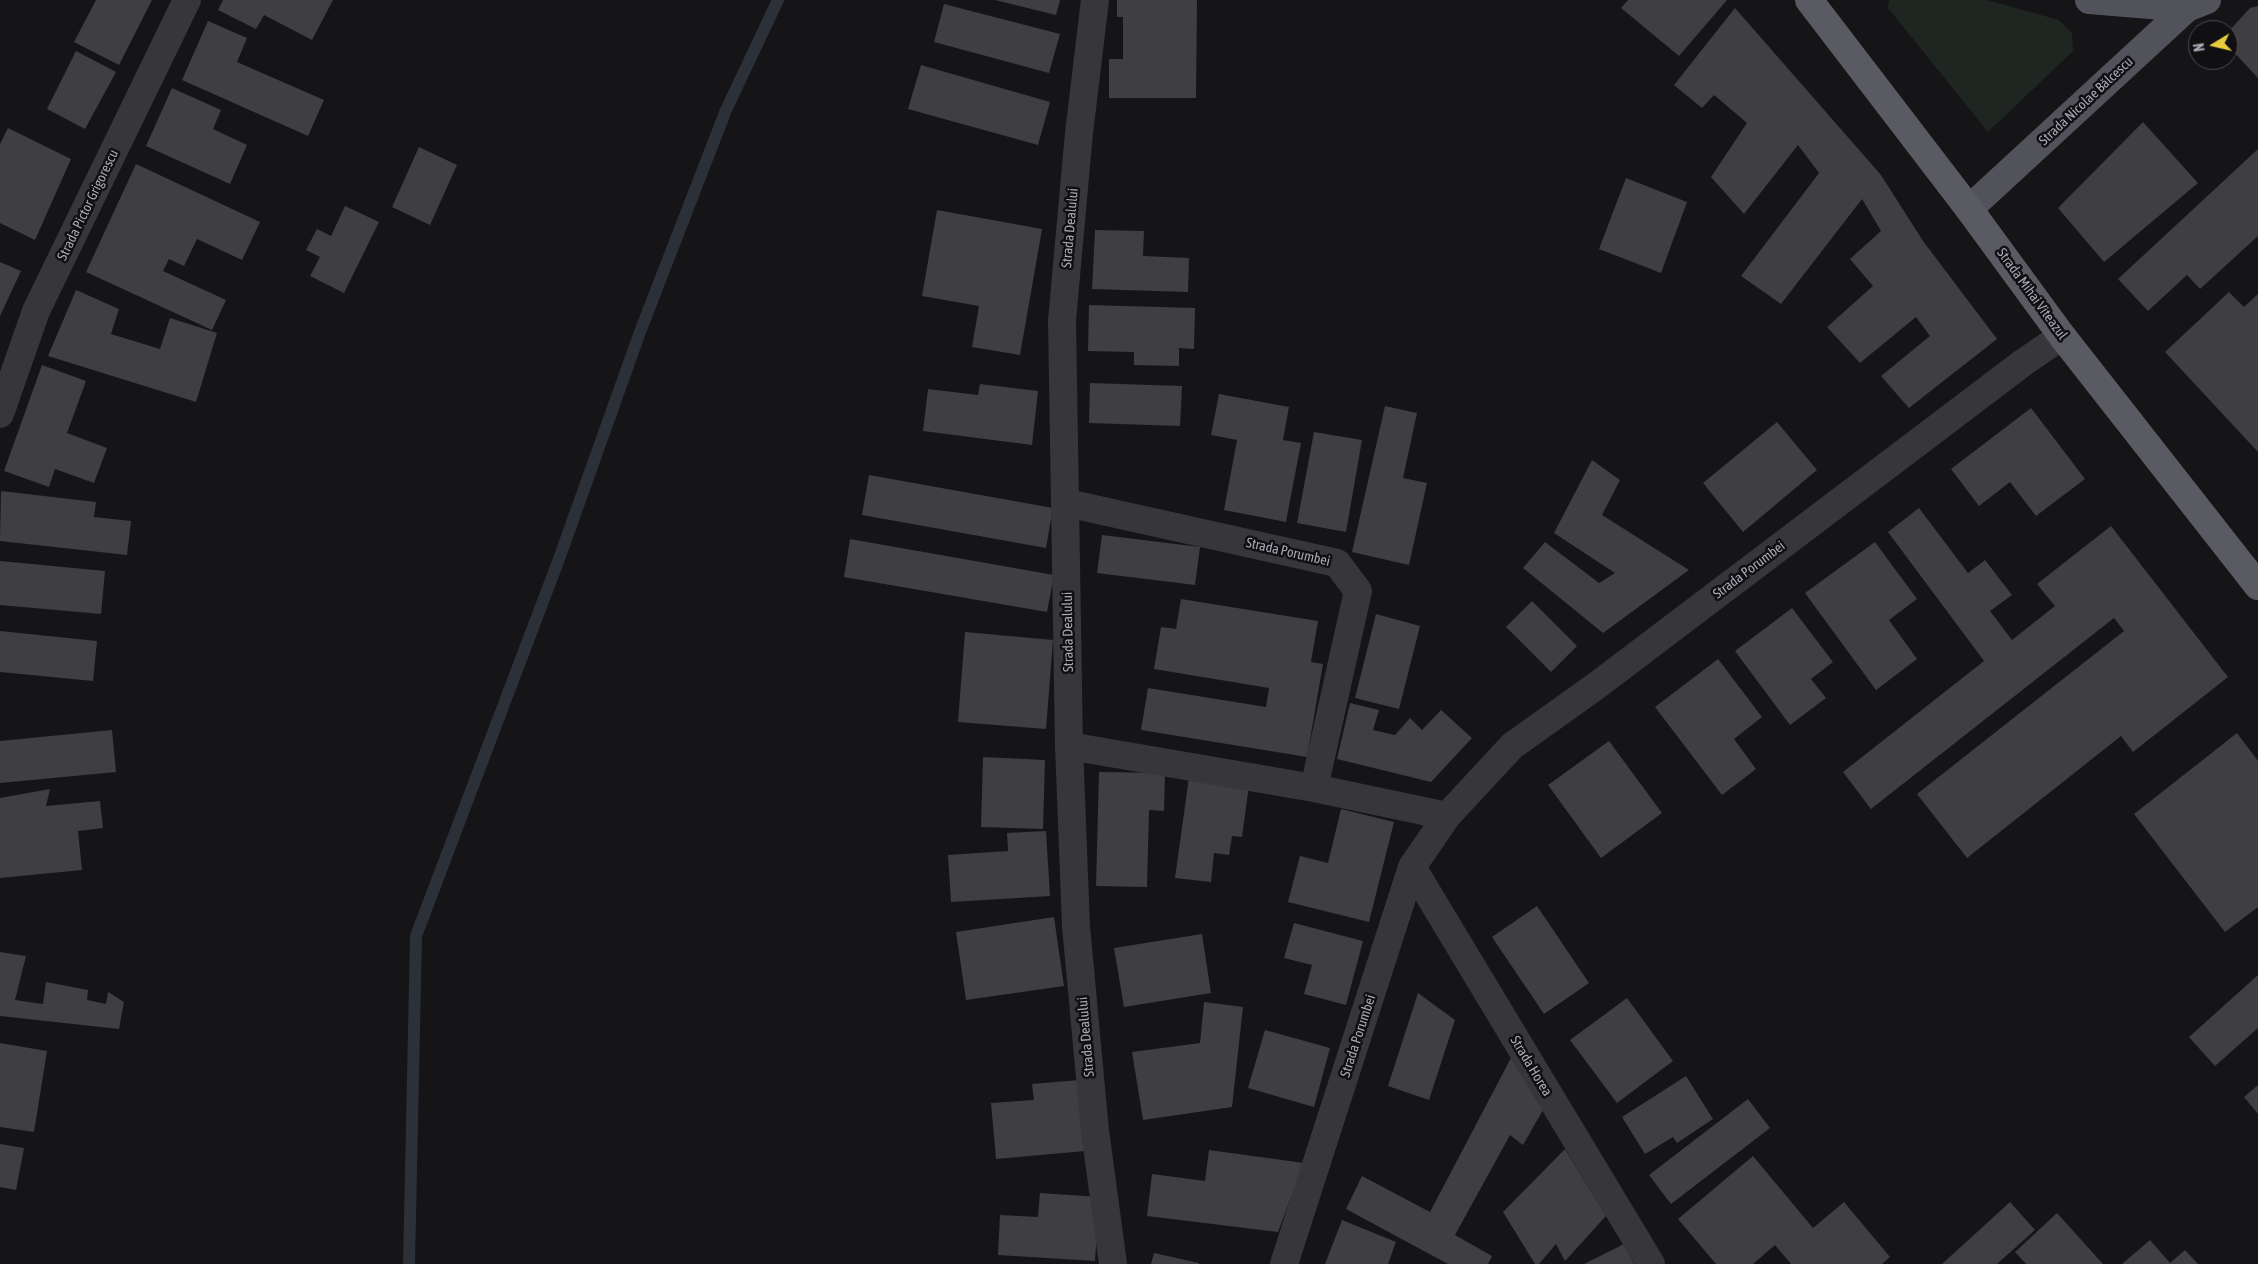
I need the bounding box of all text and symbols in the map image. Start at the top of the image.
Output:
north arrow [2188,20,2238,70]
text: N [2191,42,2208,53]
street label: Strada Nicolae Bălcescu [2036,53,2136,149]
street label: Strada Pictor Grigorescu [54,147,122,263]
street label: Strada Dealului [1058,187,1082,269]
street label: Strada Mihai Viteazul [1993,245,2071,343]
street label: Strada Porumbei [1244,534,1332,570]
street label: Strada Porumbei [1710,537,1788,603]
street label: Strada Dealului [1059,592,1077,672]
street label: Strada Porumbei [1337,993,1379,1079]
street label: Strada Dealului [1074,996,1098,1078]
street label: Strada Horea [1507,1033,1555,1099]

